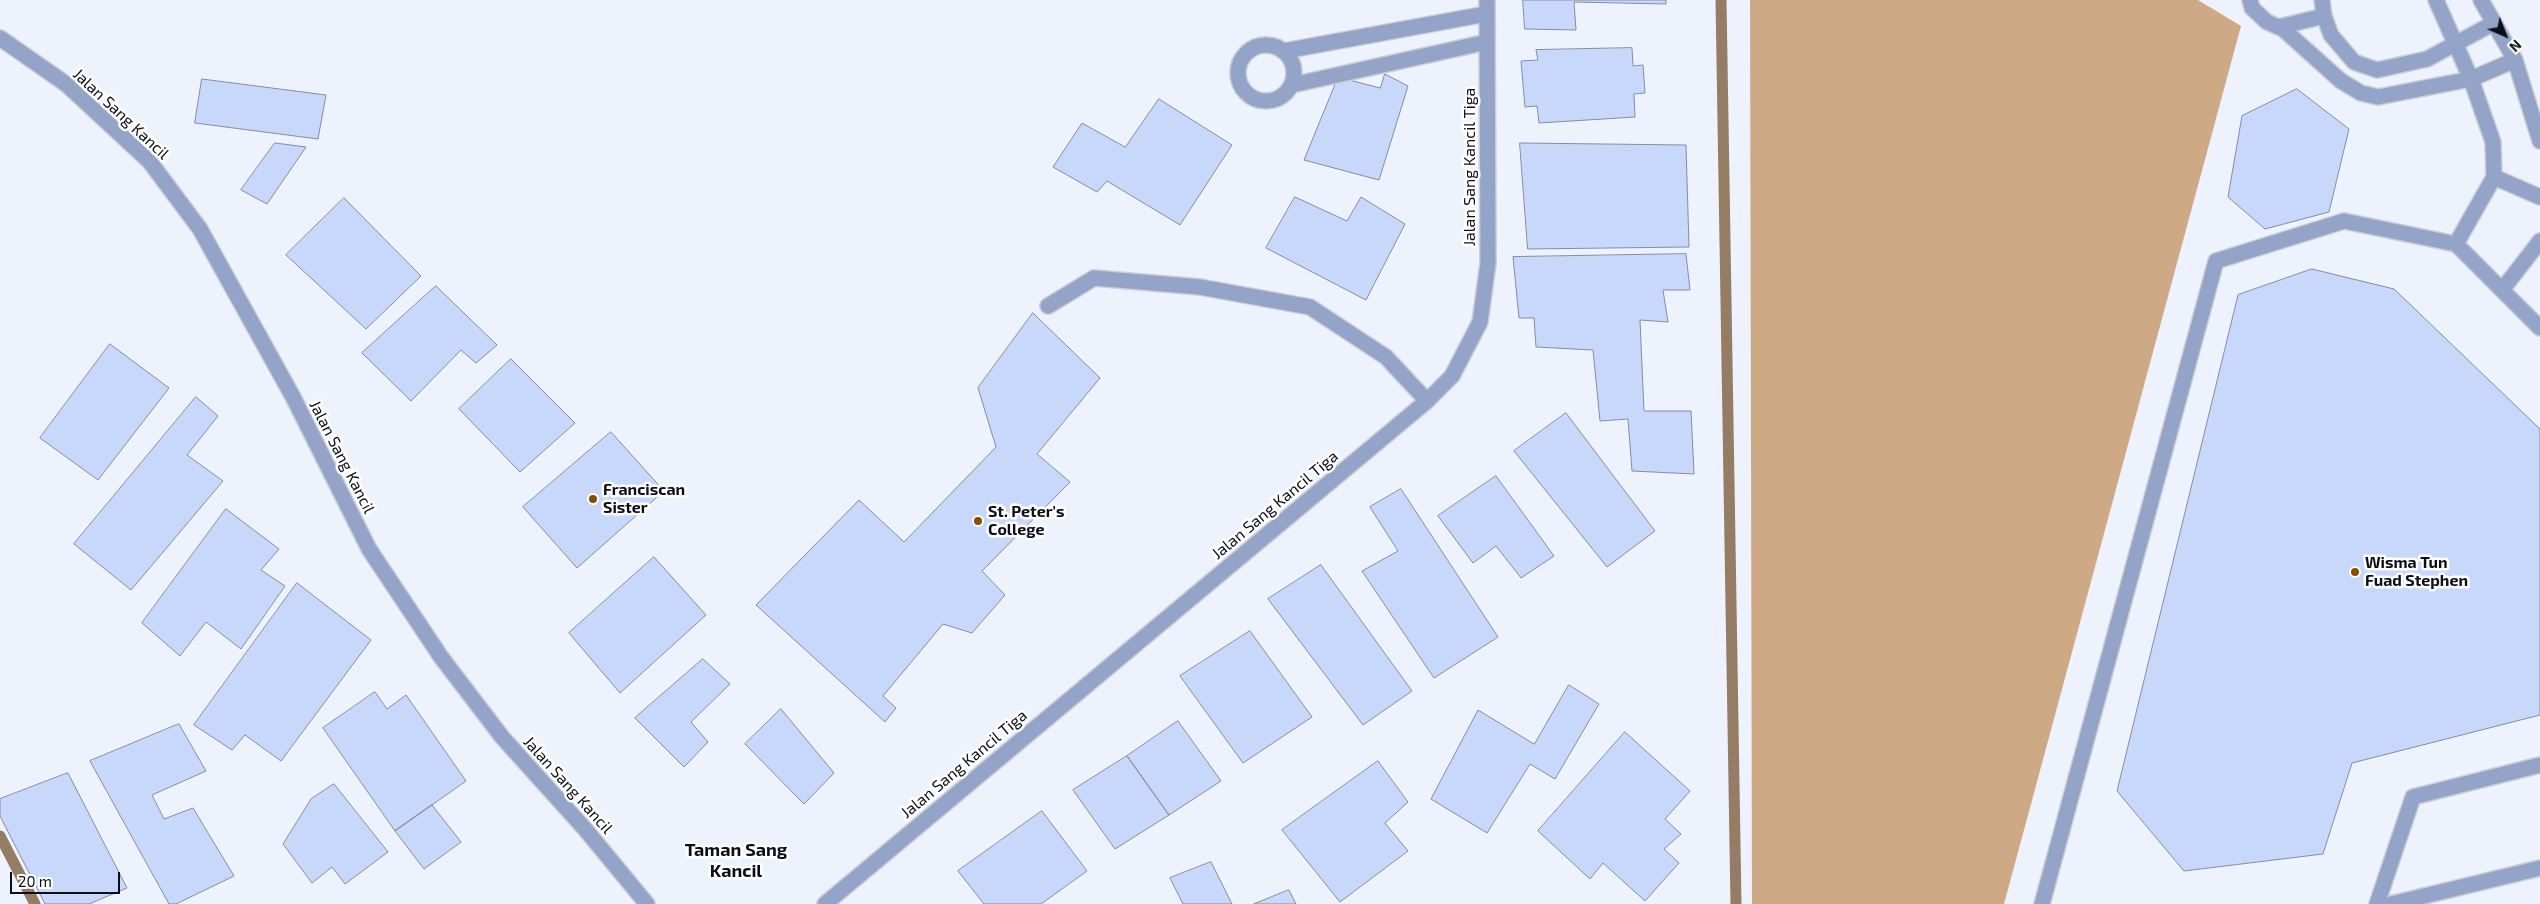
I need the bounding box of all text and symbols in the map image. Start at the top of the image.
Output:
north arrow [2480,10,2530,60]
text: N [2506,37,2525,56]
street label: Jalan Sang Kancil [69,65,173,163]
street label: Jalan Sang Kancil Tiga [1460,88,1480,246]
street label: Jalan Sang Kancil [305,397,379,517]
street label: Jalan Sang Kancil Tiga [1208,447,1342,563]
place label: Franciscan Sister [603,480,685,518]
marker: Franciscan Sister [587,493,599,505]
place label: St. Peter's College [988,502,1064,540]
marker: St. Peter's College [972,515,984,527]
place label: Wisma Tun Fuad Stephen [2365,553,2468,591]
marker: Wisma Tun Fuad Stephen [2349,566,2361,578]
street label: Jalan Sang Kancil Tiga [897,706,1031,822]
street label: Jalan Sang Kancil [519,732,617,838]
district label: Taman Sang Kancil [685,839,787,882]
scale bar [12,862,122,894]
text: 20 m [18,872,52,890]

